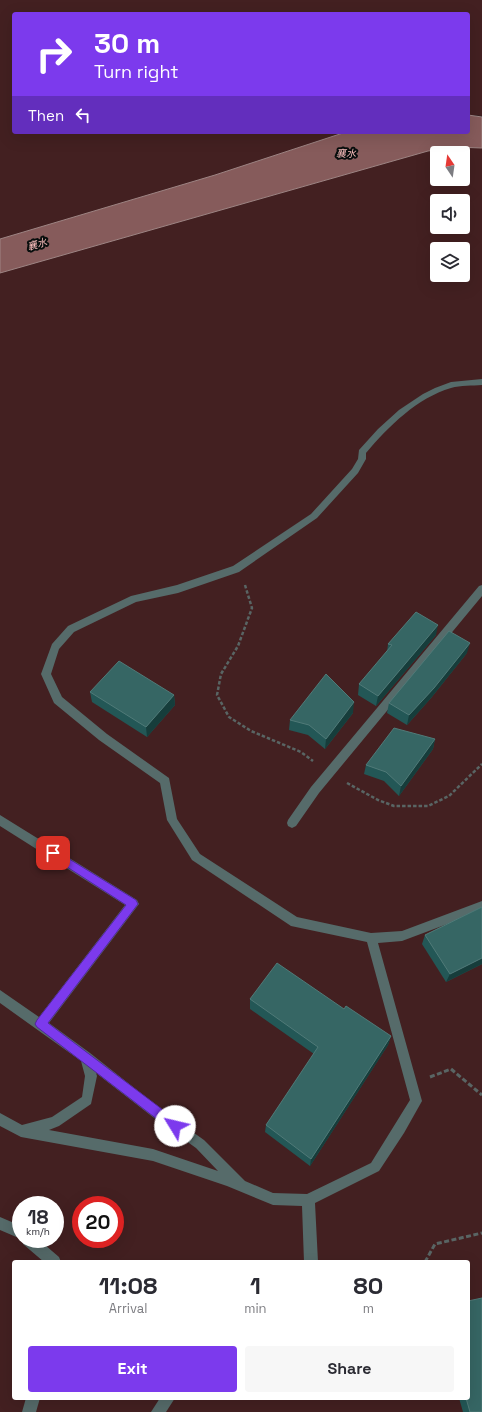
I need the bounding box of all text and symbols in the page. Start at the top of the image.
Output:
text: 30 m [94,25,160,61]
icon: right [28,28,80,80]
text: Turn right [94,60,178,83]
icon: left [72,104,94,126]
text: Then [28,106,64,125]
north arrow [430,146,470,186]
map controls [430,146,470,282]
water label: 襄水 [336,147,357,160]
button: sound [430,194,470,234]
water label: 襄水 [26,235,50,253]
button: layers [430,242,470,282]
pin [36,836,70,870]
icon: arrive [42,842,64,864]
position arrow [154,1105,196,1147]
speed limit sign: 20 [72,1196,124,1248]
text: 18 [27,1204,49,1230]
text: km/h [26,1225,50,1238]
text: 11:08 [99,1270,158,1301]
text: 1 [250,1270,261,1301]
text: 80 [353,1270,383,1301]
text: Arrival [109,1300,147,1317]
text: min [244,1300,267,1317]
text: m [363,1300,374,1317]
button: Exit [28,1346,237,1392]
button: Share [245,1346,454,1392]

